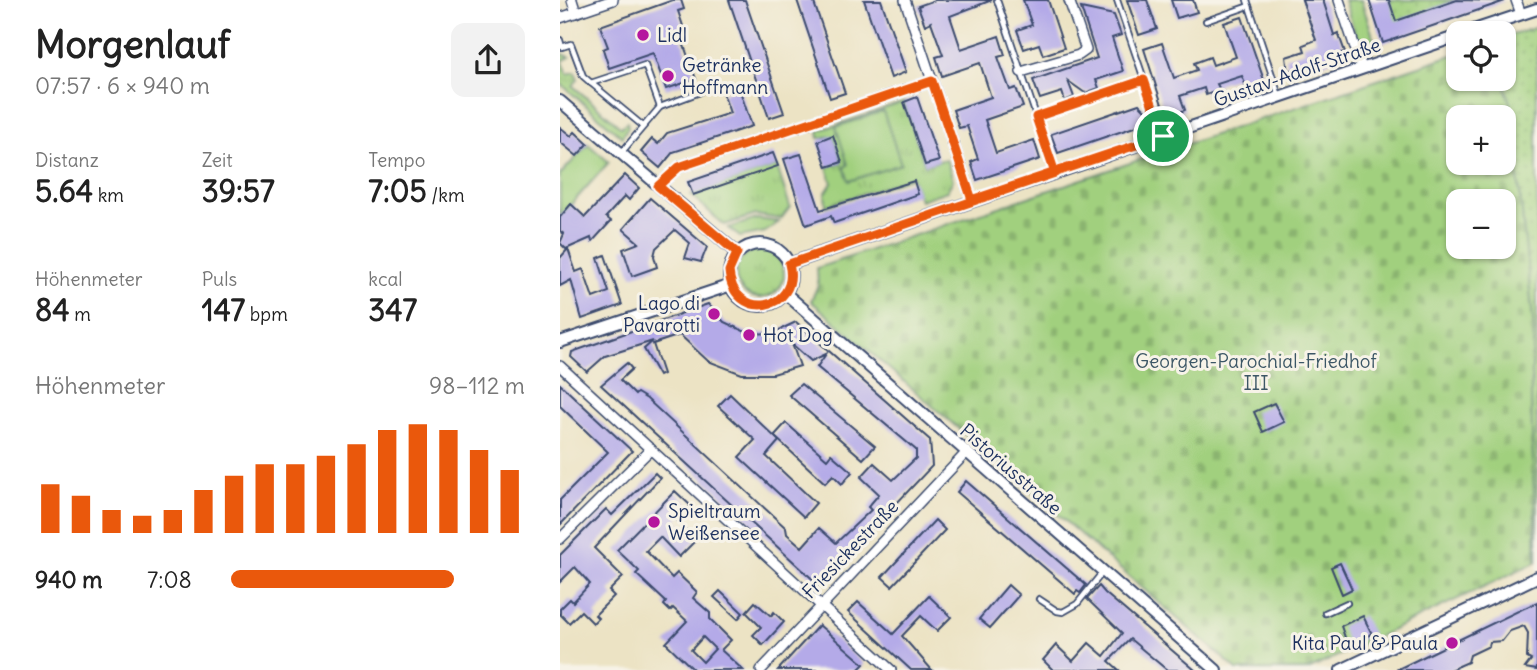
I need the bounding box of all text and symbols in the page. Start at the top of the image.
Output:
text: Morgenlauf [35,21,230,68]
map controls [1446,21,1516,259]
button: locate [1446,21,1516,91]
button: share [451,23,525,97]
place label: Lidl [657,23,687,47]
marker: Lidl [635,27,651,43]
street label: Gustav-Adolf-Straße [1210,32,1384,112]
place label: Getränke Hoffmann [682,53,768,99]
marker: Getränke Hoffmann [660,68,676,84]
text: 07:57 · 6 × 940 m [35,71,210,100]
button: + [1446,105,1516,175]
pin [1133,106,1193,166]
icon: arrive [1144,117,1182,155]
text: Distanz [35,148,99,172]
text: Zeit [202,148,233,172]
text: Tempo [368,148,425,172]
text: 5.64 [35,172,93,210]
text: 39:57 [202,172,275,210]
text: 7:05 [368,172,427,210]
text: km [93,183,124,207]
text: /km [427,183,465,207]
button: − [1446,189,1516,259]
text: Höhenmeter [35,267,143,291]
text: Puls [202,267,237,291]
text: kcal [368,267,403,291]
text: 84 [35,291,70,329]
text: 147 [202,291,245,329]
text: 347 [368,291,417,329]
place label: Lago di Pavarotti [623,291,700,337]
text: m [70,302,91,326]
text: bpm [245,302,288,326]
marker: Lago di Pavarotti [706,306,722,322]
place label: Hot Dog [763,323,833,347]
marker: Hot Dog [741,327,757,343]
park label: Georgen-Parochial-Friedhof III [1135,349,1377,395]
text: Höhenmeter [35,371,165,400]
text: 98–112 m [429,371,525,400]
street label: Pistoriusstraße [955,418,1067,520]
street label: Friesickestraße [797,494,903,604]
place label: Spieltraum Weißensee [668,499,761,545]
marker: Spieltraum Weißensee [646,514,662,530]
text: 940 m [35,565,102,594]
text: 7:08 [147,565,192,594]
place label: Kita Paul & Paula [1292,631,1438,655]
marker: Kita Paul & Paula [1444,635,1460,651]

